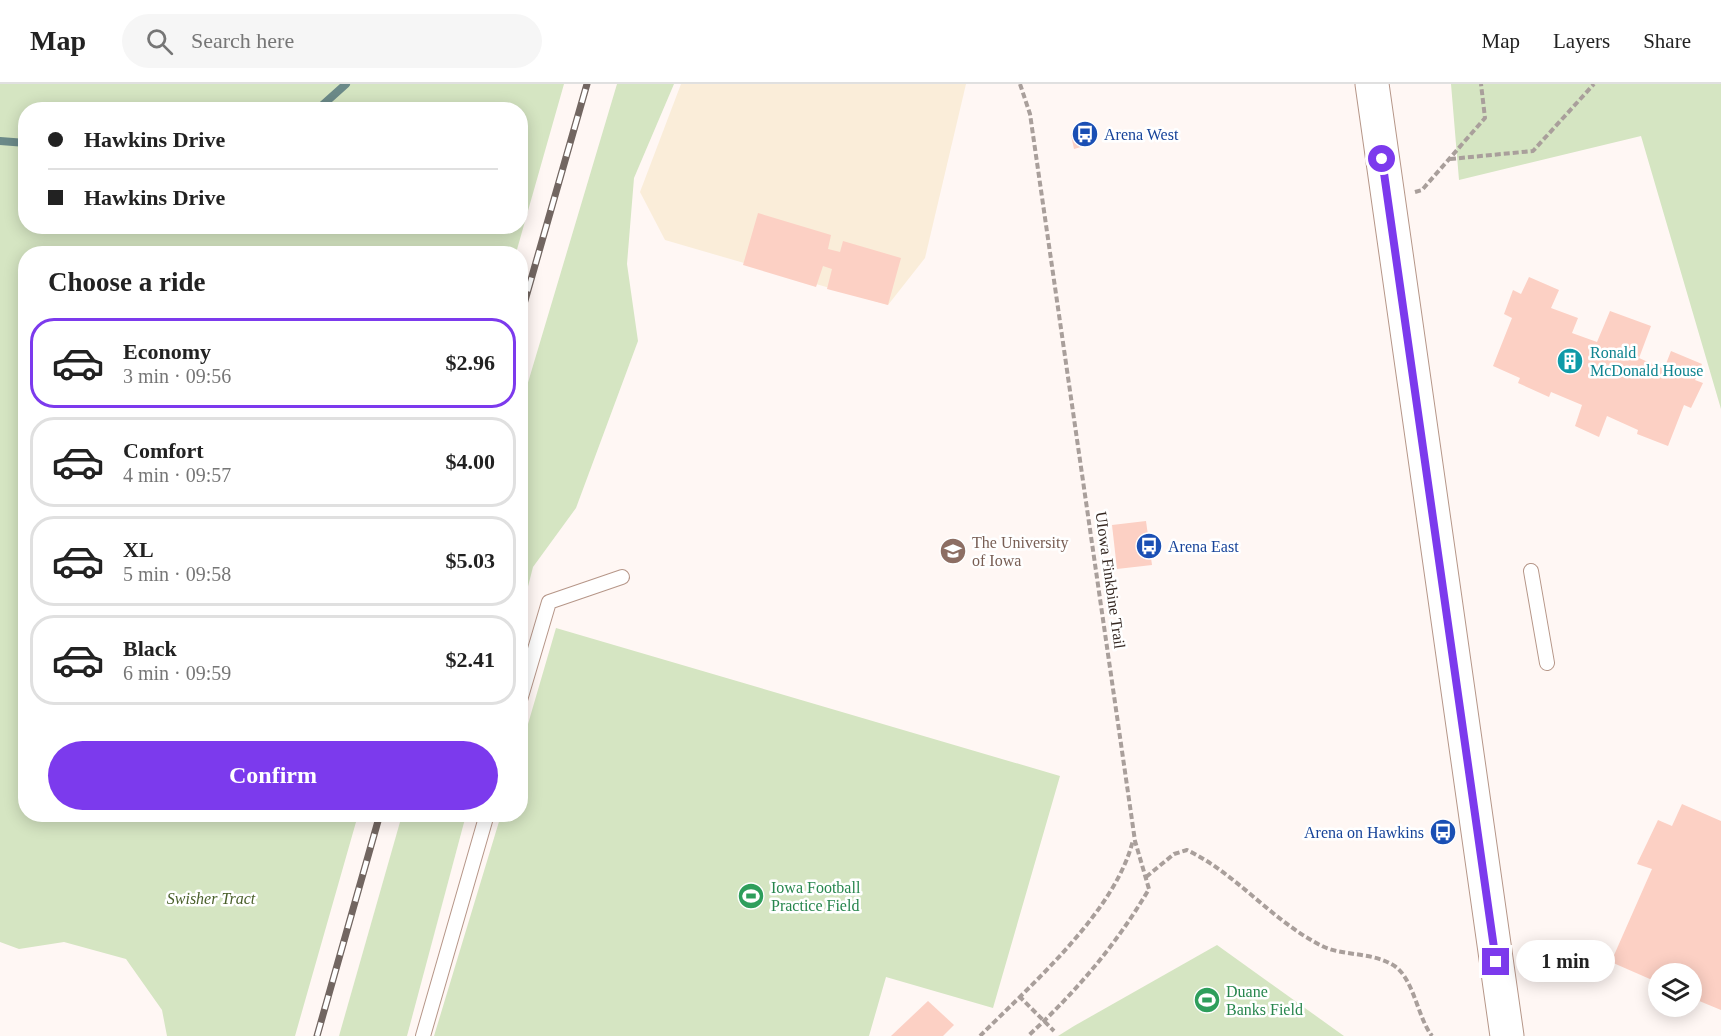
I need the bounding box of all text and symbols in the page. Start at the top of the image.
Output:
search box [122,14,542,68]
text: Map [30,25,86,56]
icon: search [143,25,176,58]
text: Search here [191,28,294,53]
text: Map [1482,29,1520,53]
text: Layers [1553,29,1610,53]
text: Share [1643,29,1691,53]
bus stop icon: Arena West [1070,119,1100,149]
place label: Arena West [1104,126,1179,143]
text: Hawkins Drive [84,127,225,152]
route start [1368,145,1395,172]
text: Hawkins Drive [84,185,225,210]
text: Choose a ride [48,267,206,297]
icon: car [51,336,105,390]
text: Economy [123,339,211,364]
place label: Ronald McDonald House [1590,344,1703,379]
building icon: Ronald McDonald House [1555,346,1585,376]
text: $2.96 [446,350,495,375]
text: 3 min · 09:56 [123,365,231,387]
icon: car [51,435,105,489]
text: Comfort [123,438,204,463]
text: $4.00 [446,449,495,474]
text: 4 min · 09:57 [123,464,231,486]
street label: UIowa Finkbine Trail [1092,510,1129,650]
bus stop icon: Arena East [1134,531,1164,561]
icon: car [51,534,105,588]
place label: The University of Iowa [972,534,1068,569]
school or university icon: The University of Iowa [938,536,968,566]
text: XL [123,537,154,562]
place label: Arena East [1168,538,1239,555]
text: $5.03 [446,548,495,573]
text: 5 min · 09:58 [123,563,231,585]
icon: car [51,633,105,687]
text: Black [123,636,177,661]
text: $2.41 [446,647,495,672]
text: 6 min · 09:59 [123,662,231,684]
button: Confirm [48,741,498,810]
bus stop icon: Arena on Hawkins [1428,817,1458,847]
place label: Arena on Hawkins [1304,824,1424,841]
place label: Iowa Football Practice Field [771,879,861,914]
sports icon: Iowa Football Practice Field [736,881,766,911]
park label: Swisher Tract [167,890,256,907]
callout: 1 min [1517,941,1616,983]
route end [1482,948,1509,975]
text: 1 min [1541,950,1590,972]
map controls [1648,963,1702,1017]
button: layers [1648,963,1702,1017]
place label: Duane Banks Field [1226,983,1303,1018]
sports icon: Duane Banks Field [1192,985,1222,1015]

